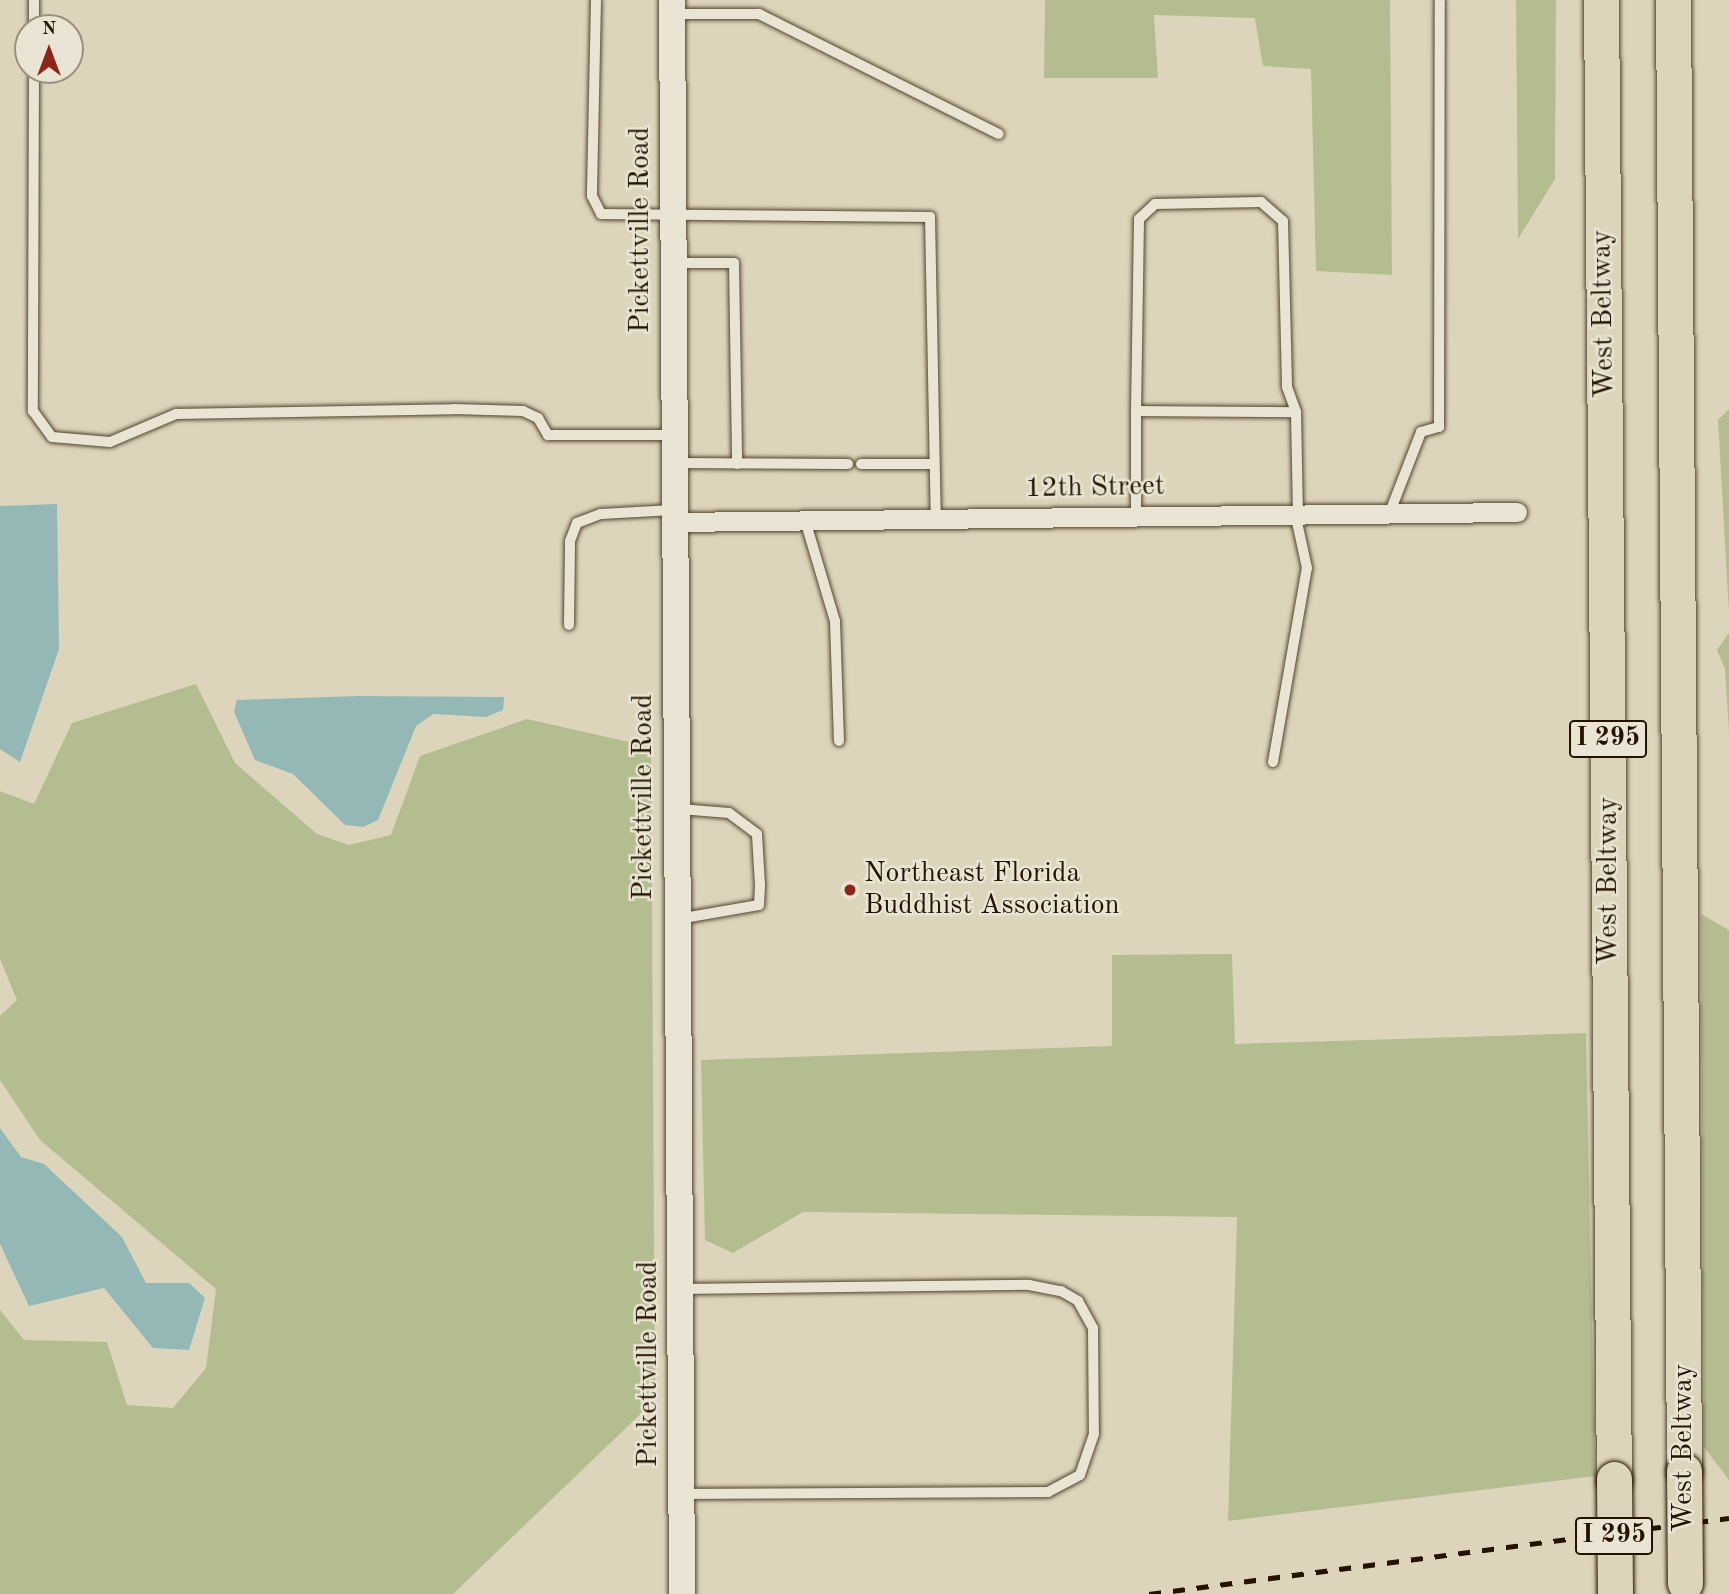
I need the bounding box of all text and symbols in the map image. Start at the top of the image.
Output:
north arrow [14,14,84,84]
text: N [42,20,56,39]
street label: Pickettville Road [624,127,658,333]
street label: West Beltway [1586,229,1622,399]
street label: 12th Street [1025,470,1165,506]
street label: Pickettville Road [627,694,661,900]
road number: I 295 [1568,716,1648,762]
street label: West Beltway [1592,797,1626,965]
place label: Northeast Florida Buddhist Association [864,857,1120,923]
marker: Northeast Florida Buddhist Association [842,882,858,898]
street label: Pickettville Road [632,1261,666,1467]
street label: West Beltway [1667,1364,1701,1532]
road number: I 295 [1574,1513,1654,1558]

